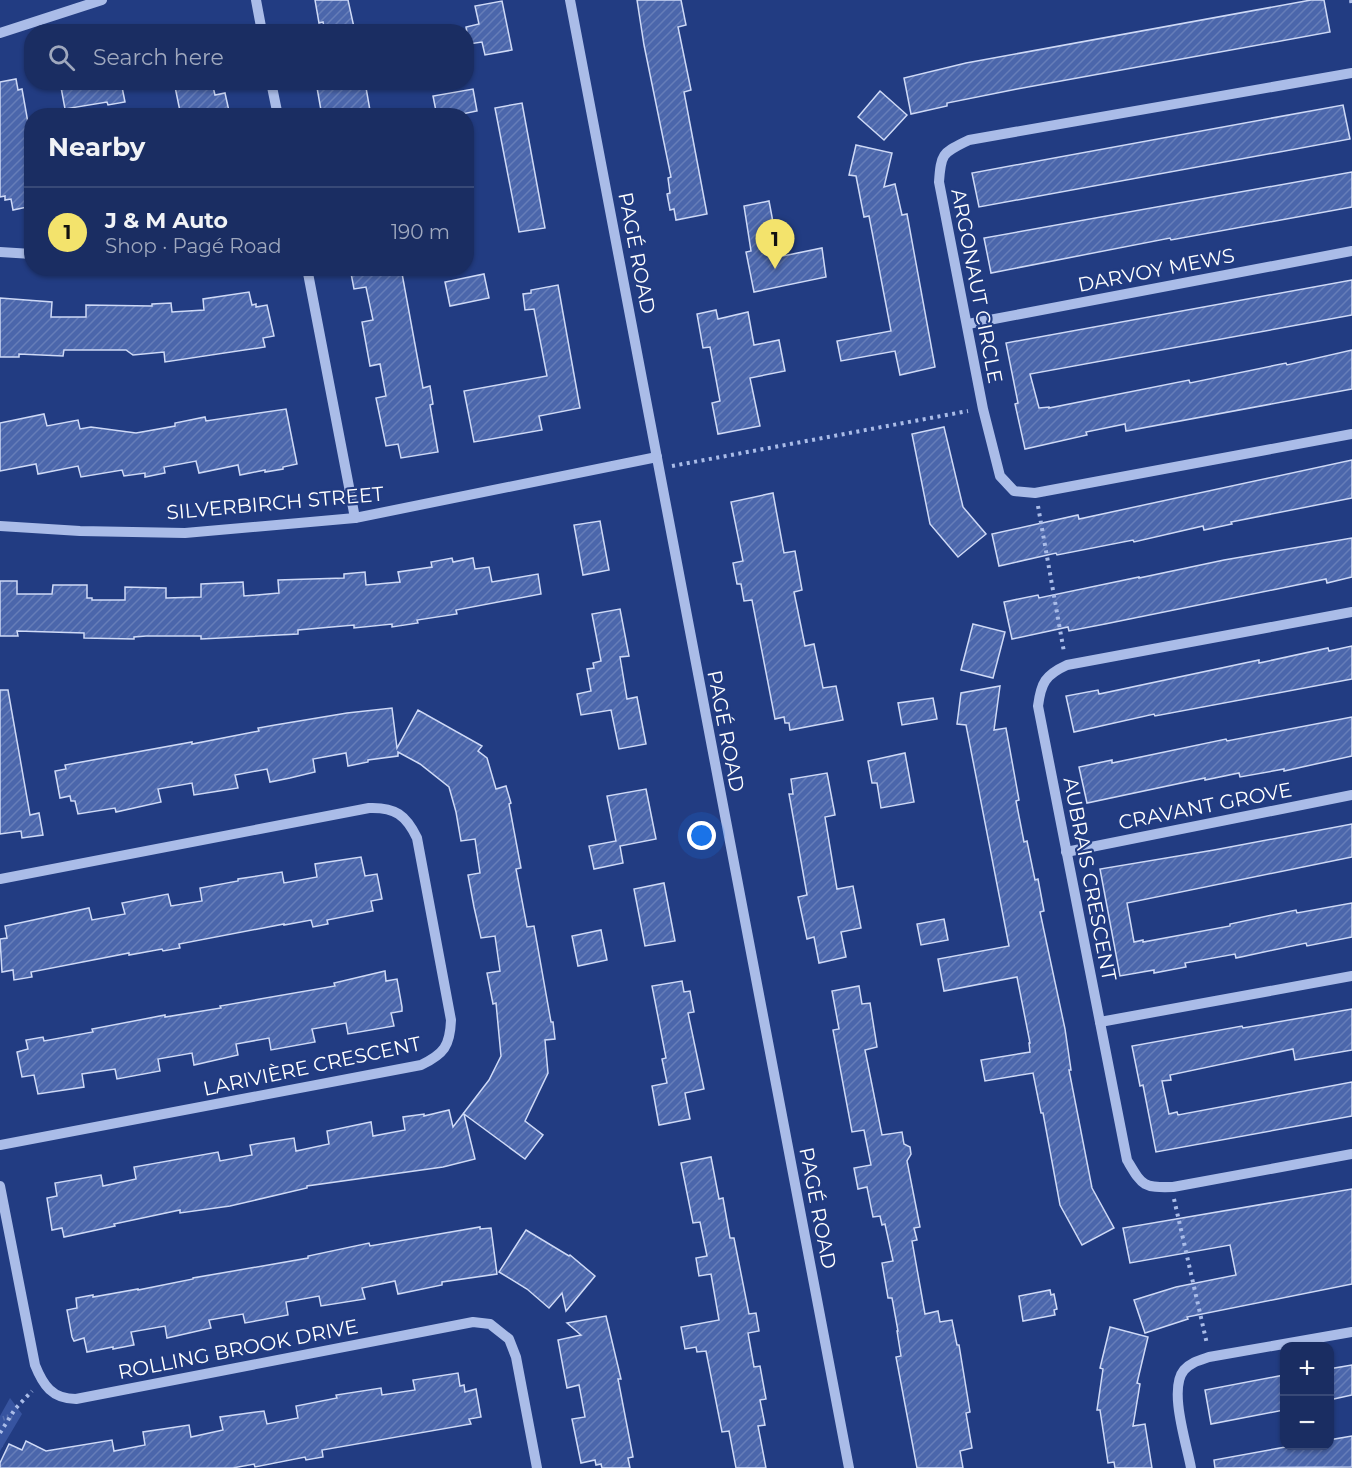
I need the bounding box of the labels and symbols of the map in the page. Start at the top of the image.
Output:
street label: ARGONAUT CIRCLE [946,187,1008,385]
street label: PAGÉ ROAD [613,190,661,316]
pin: 1 [756,220,794,269]
street label: DARVOY MEWS [1076,243,1236,297]
street label: SILVERBIRCH STREET [165,481,385,524]
street label: PAGÉ ROAD [702,668,750,794]
street label: AUBRAIS CRESCENT [1058,775,1122,983]
street label: CRAVANT GROVE [1116,777,1294,835]
your location [687,821,716,850]
street label: LARIVIÈRE CRESCENT [201,1031,424,1101]
street label: PAGÉ ROAD [794,1145,842,1271]
street label: ROLLING BROOK DRIVE [116,1314,360,1384]

